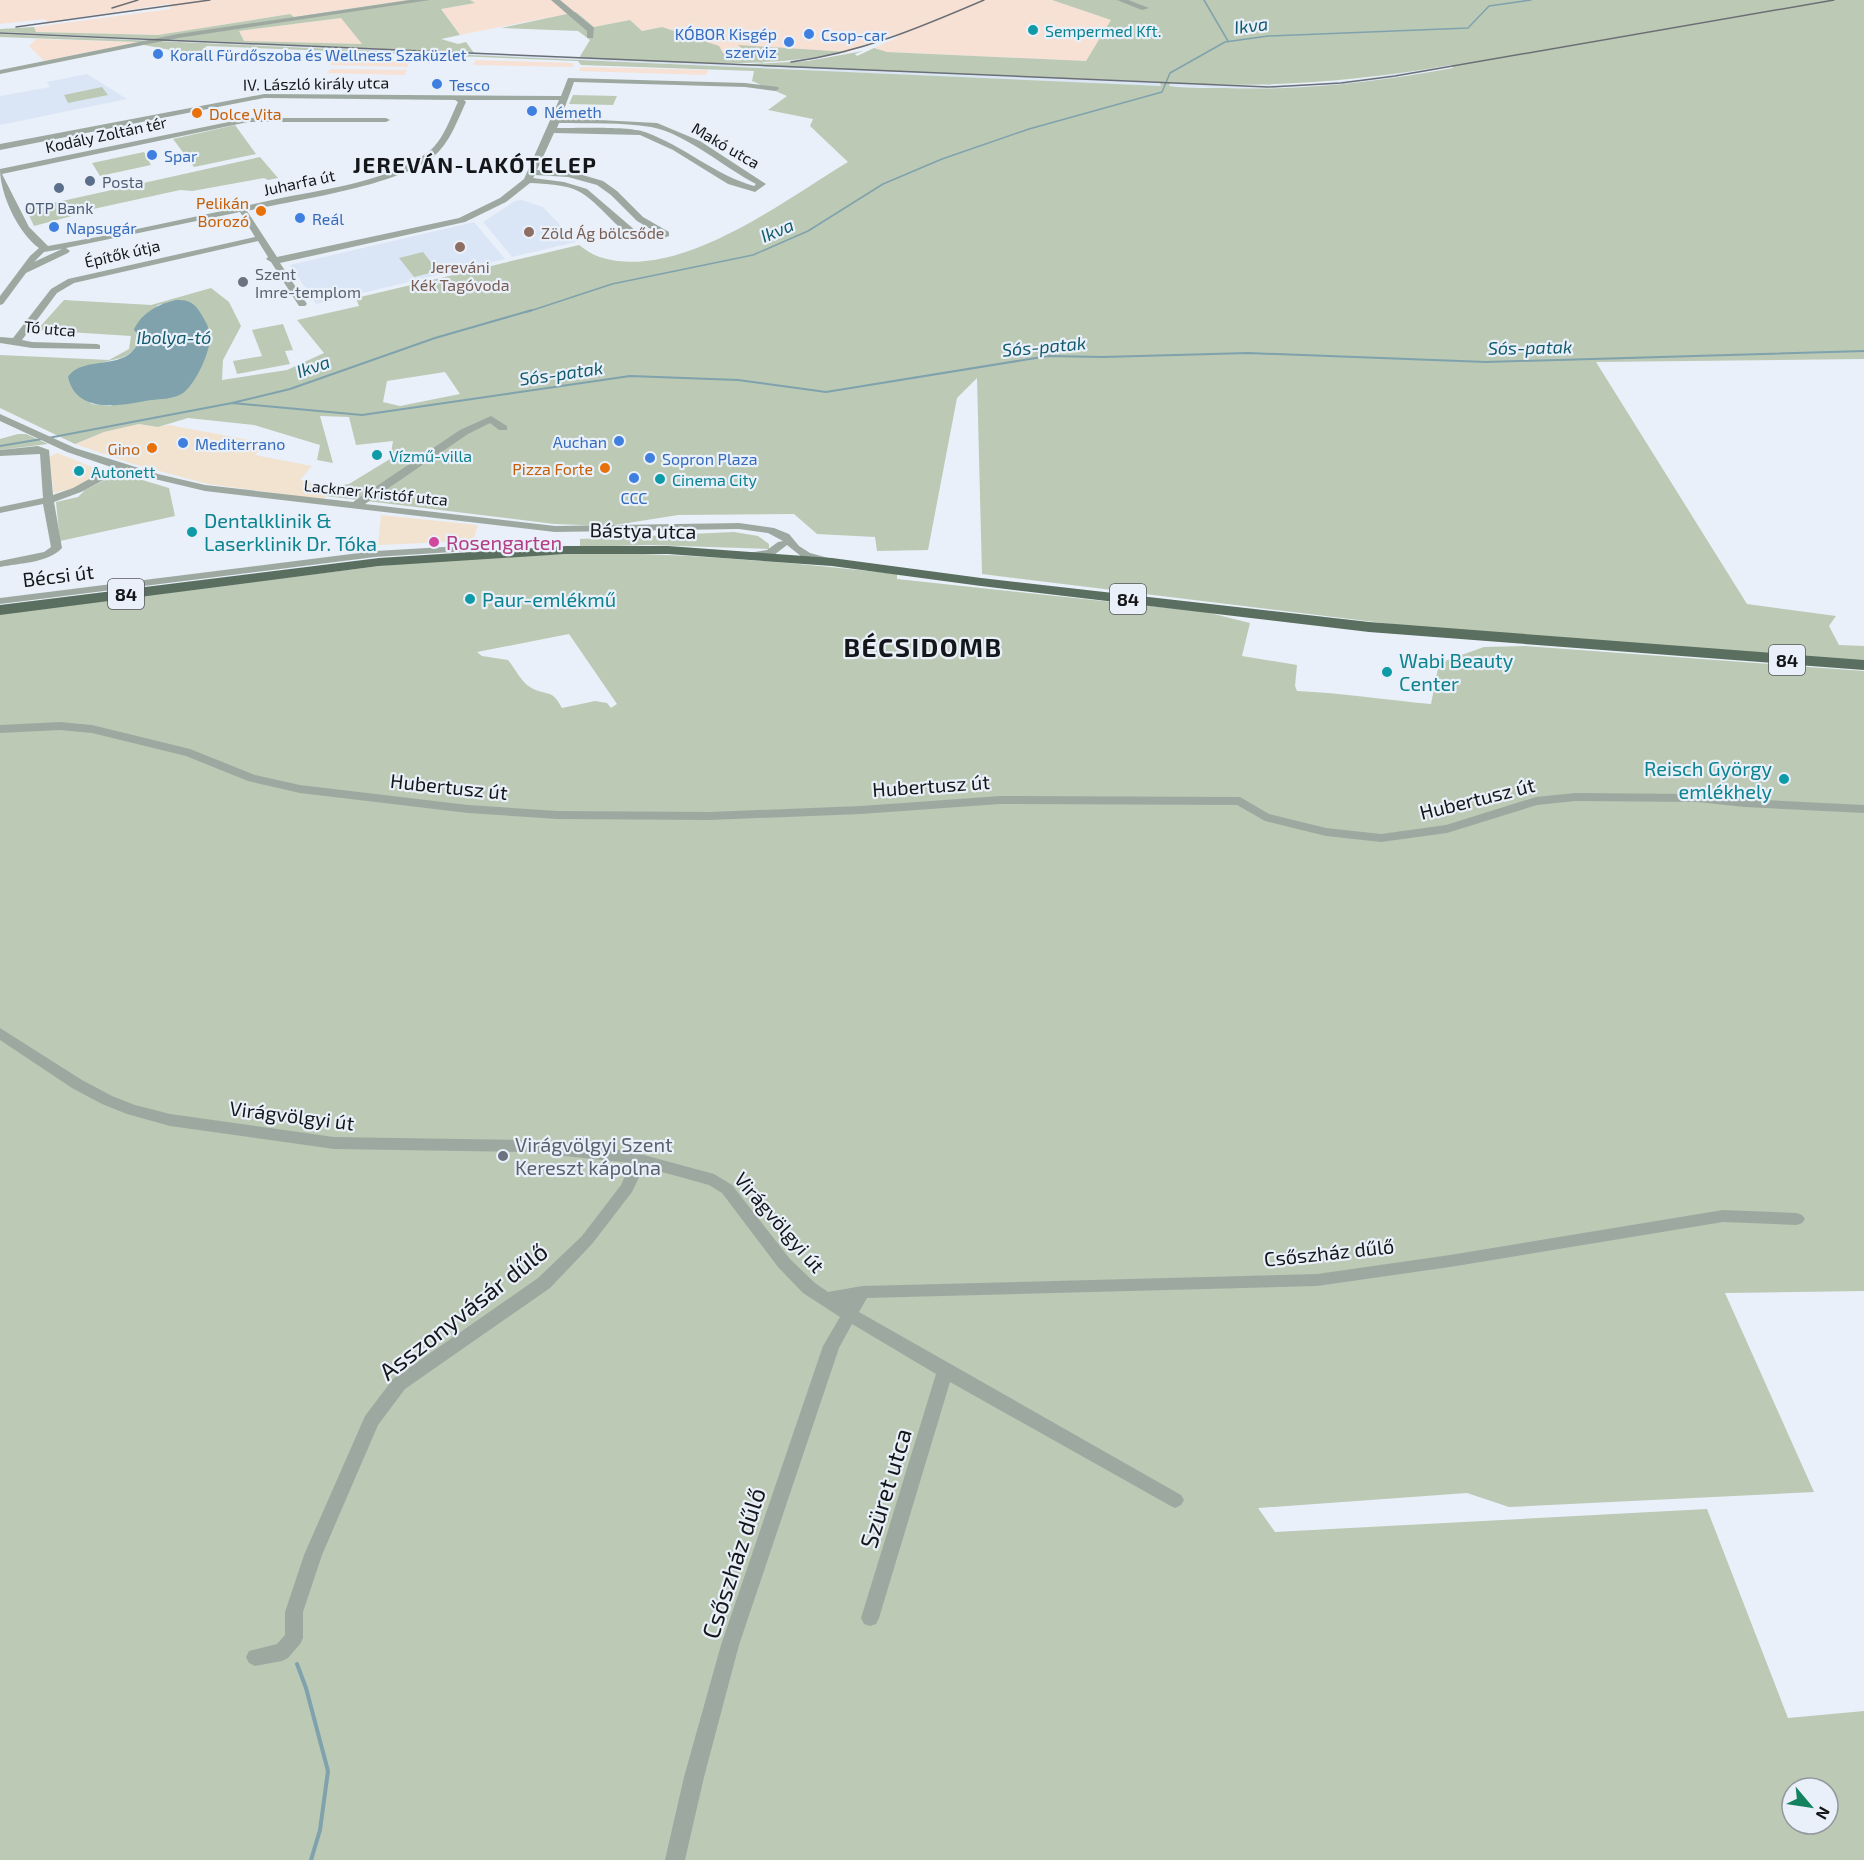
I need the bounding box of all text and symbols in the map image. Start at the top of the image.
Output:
water label: Ikva [1233,12,1269,38]
place label: Sempermed Kft. [1045,21,1161,40]
marker: Sempermed Kft. [1026,23,1040,37]
place label: KÓBOR Kisgép szerviz [675,24,777,61]
place label: Csop-car [821,25,887,44]
marker: Csop-car [802,27,816,41]
marker: KÓBOR Kisgép szerviz [782,35,796,49]
place label: Korall Fürdőszoba és Wellness Szaküzlet [170,45,467,64]
marker: Korall Fürdőszoba és Wellness Szaküzlet [151,47,165,61]
street label: IV. László király utca [243,72,389,94]
place label: Tesco [449,75,490,94]
marker: Tesco [430,77,444,91]
place label: Németh [544,102,602,121]
place label: Dolce Vita [209,104,282,123]
marker: Németh [525,104,539,118]
marker: Dolce Vita [190,106,204,120]
street label: Kodály Zoltán tér [44,112,169,156]
street label: Makó utca [689,118,763,172]
place label: Spar [164,146,198,165]
marker: Spar [145,148,159,162]
district label: JEREVÁN-LAKÓTELEP [353,151,597,177]
street label: Juharfa út [261,165,337,199]
place label: Posta [102,172,143,191]
marker: Posta [83,174,97,188]
marker: OTP Bank [52,181,66,195]
place label: Pelikán Borozó [196,193,249,230]
place label: OTP Bank [25,198,93,217]
marker: Pelikán Borozó [254,204,268,218]
place label: Reál [312,209,344,228]
marker: Reál [293,211,307,225]
water label: Ikva [757,213,797,247]
place label: Napsugár [66,218,137,237]
marker: Napsugár [47,220,61,234]
place label: Zöld Ág bölcsőde [541,223,664,242]
marker: Zöld Ág bölcsőde [522,225,536,239]
street label: Építők útja [82,235,162,272]
marker: Jereváni Kék Tagóvoda [453,240,467,254]
place label: Jereváni Kék Tagóvoda [411,257,509,294]
place label: Szent Imre-templom [255,264,361,301]
marker: Szent Imre-templom [236,275,250,289]
street label: Tó utca [23,316,77,340]
water label: Ibolya-tó [137,326,211,348]
water label: Sós-patak [1001,331,1087,361]
water label: Sós-patak [1488,335,1572,359]
water label: Ikva [293,350,333,382]
water label: Sós-patak [518,356,604,390]
place label: Auchan [553,432,607,451]
place label: Mediterrano [195,434,285,453]
marker: Auchan [612,434,626,448]
marker: Mediterrano [176,436,190,450]
place label: Gino [108,439,140,458]
marker: Gino [145,441,159,455]
place label: Vízmű-villa [389,446,472,465]
marker: Vízmű-villa [370,448,384,462]
place label: Sopron Plaza [662,449,757,468]
marker: Sopron Plaza [643,451,657,465]
place label: Pizza Forte [512,459,593,478]
marker: Pizza Forte [598,461,612,475]
place label: Autonett [91,462,155,481]
marker: Autonett [72,464,86,478]
place label: Cinema City [672,470,758,489]
marker: CCC [627,471,641,485]
marker: Cinema City [653,472,667,486]
street label: Lackner Kristóf utca [303,475,449,509]
place label: CCC [620,488,648,507]
place label: Dentalklinik & Laserklinik Dr. Tóka [204,508,377,555]
street label: Bástya utca [589,517,697,543]
marker: Dentalklinik & Laserklinik Dr. Tóka [185,525,199,539]
place label: Rosengarten [446,530,562,554]
marker: Rosengarten [427,535,441,549]
street label: Bécsi út [21,559,95,591]
road number: 84 [108,579,144,609]
road number: 84 [1110,584,1146,614]
place label: Paur-emlékmű [482,587,616,611]
marker: Paur-emlékmű [463,592,477,606]
district label: BÉCSIDOMB [843,631,1003,662]
road number: 84 [1769,645,1805,675]
place label: Wabi Beauty Center [1399,648,1514,695]
marker: Wabi Beauty Center [1380,665,1394,679]
place label: Reisch György emlékhely [1644,756,1772,803]
street label: Hubertusz út [389,768,509,804]
street label: Hubertusz út [871,769,991,801]
street label: Hubertusz út [1417,772,1537,824]
marker: Reisch György emlékhely [1777,772,1791,786]
street label: Virágvölgyi út [228,1095,356,1135]
place label: Virágvölgyi Szent Kereszt kápolna [515,1132,673,1179]
marker: Virágvölgyi Szent Kereszt kápolna [496,1149,510,1163]
street label: Virágvölgyi út [730,1167,830,1277]
street label: Csőszház dűlő [1263,1233,1395,1271]
street label: Asszonyvásár dűlő [373,1236,553,1386]
street label: Szüret utca [853,1425,917,1551]
street label: Csőszház dűlő [695,1484,771,1642]
north arrow [1780,1776,1840,1836]
text: N [1812,1804,1835,1823]

